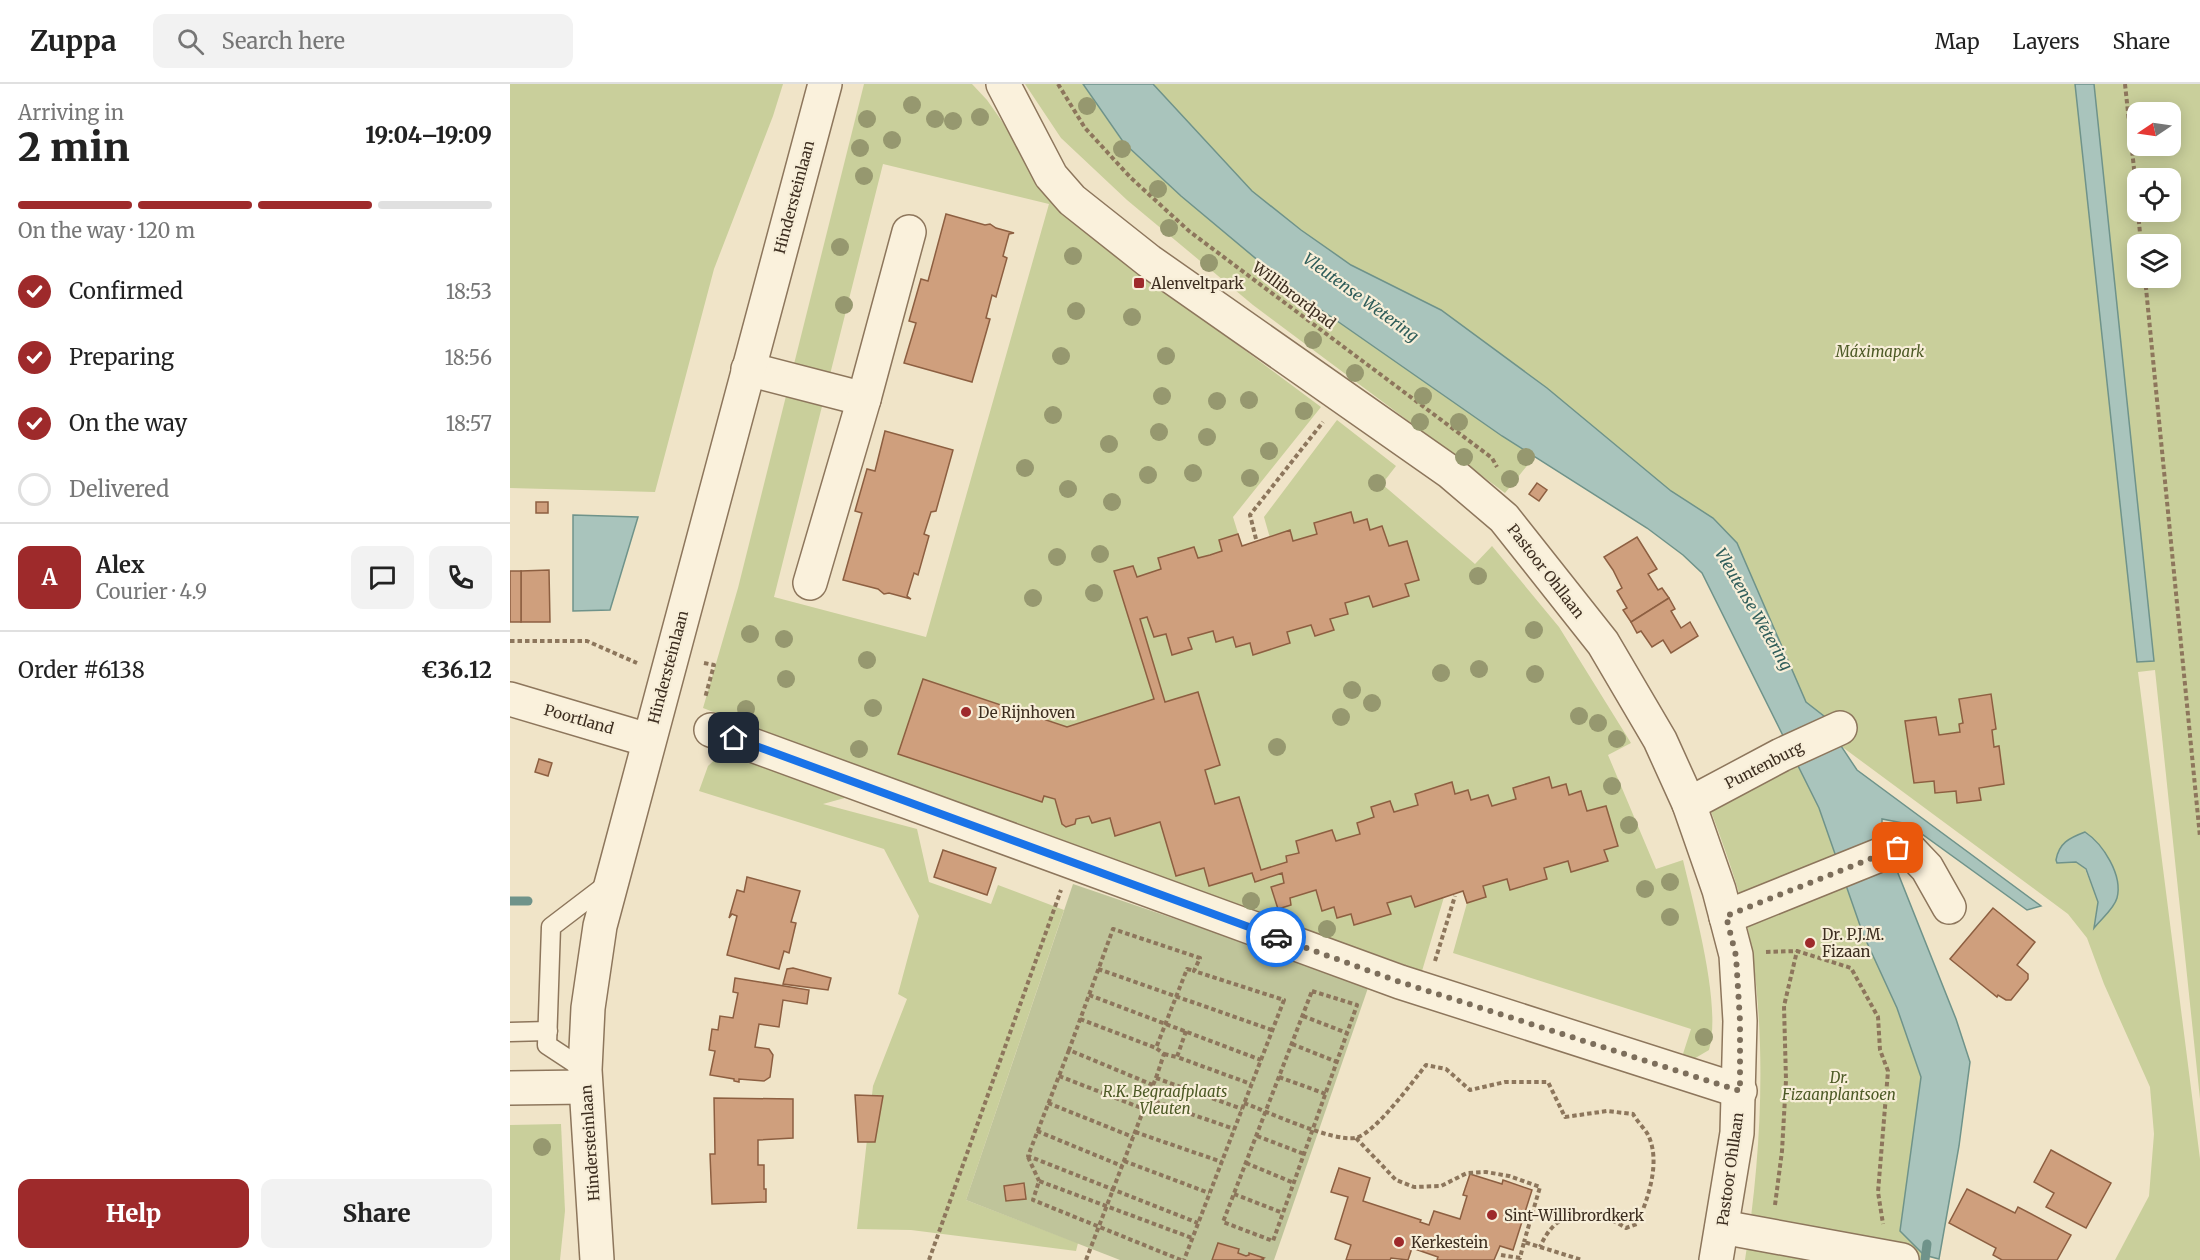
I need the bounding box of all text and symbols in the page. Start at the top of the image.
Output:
search box [153,14,573,68]
text: Zuppa [30,23,117,59]
icon: search [174,25,207,58]
text: Search here [222,27,345,55]
text: Map [1935,28,1980,55]
text: Layers [2013,28,2080,55]
text: Share [2113,28,2170,55]
text: Arriving in [18,100,124,125]
north arrow [2127,102,2181,156]
map controls [2127,102,2181,288]
text: 19:04–19:09 [365,121,492,149]
text: 2 min [18,123,130,172]
street label: Hindersteinlaan [770,138,818,256]
button: locate [2127,168,2181,222]
text: On the way · 120 m [18,218,195,243]
button: layers [2127,234,2181,288]
water label: Vleutense Wetering [1299,248,1423,346]
street label: Willibrordpad [1248,257,1339,333]
place label: Alenveltpark [1150,274,1244,293]
icon: check [18,275,51,308]
marker: Alenveltpark [1132,276,1146,290]
text: Confirmed [69,277,183,305]
text: 18:53 [446,279,492,304]
icon: check [18,341,51,374]
park label: Máximapark [1835,342,1925,361]
text: Preparing [69,343,174,371]
text: 18:56 [444,345,492,370]
icon: check [18,407,51,440]
text: On the way [69,409,187,437]
text: 18:57 [446,411,492,436]
text: Delivered [69,475,169,503]
street label: Pastoor Ohllaan [1503,520,1589,622]
water label: Vleutense Wetering [1711,544,1797,674]
button: chat [351,546,414,609]
button: phone [429,546,492,609]
text: Alex [96,551,145,579]
text: A [42,563,57,591]
text: Courier · 4.9 [96,579,207,604]
street label: Hindersteinlaan [644,608,692,726]
text: Order #6138 [18,656,145,684]
text: €36.12 [421,656,492,684]
street label: Poortland [542,700,616,738]
place label: De Rijnhoven [978,703,1075,722]
marker: De Rijnhoven [959,705,973,719]
pin [708,712,759,763]
icon: home [717,721,750,754]
street label: Puntenburg [1721,737,1807,793]
pin [1872,822,1923,873]
icon: bag [1881,831,1914,864]
courier [1246,907,1306,967]
icon: car [1260,921,1293,954]
place label: Dr. P.J.M. Fizaan [1822,925,1884,961]
marker: Dr. P.J.M. Fizaan [1803,936,1817,950]
park label: Dr. Fizaanplantsoen [1781,1068,1896,1104]
park label: R.K. Begraafplaats Vleuten [1103,1082,1227,1118]
street label: Hindersteinlaan [576,1084,604,1202]
street label: Pastoor Ohllaan [1713,1111,1747,1227]
button: Help [18,1179,249,1248]
button: Share [261,1179,492,1248]
place label: Sint-Willibrordkerk [1504,1206,1645,1225]
marker: Sint-Willibrordkerk [1485,1208,1499,1222]
place label: Kerkestein [1411,1233,1488,1252]
marker: Kerkestein [1392,1235,1406,1249]

